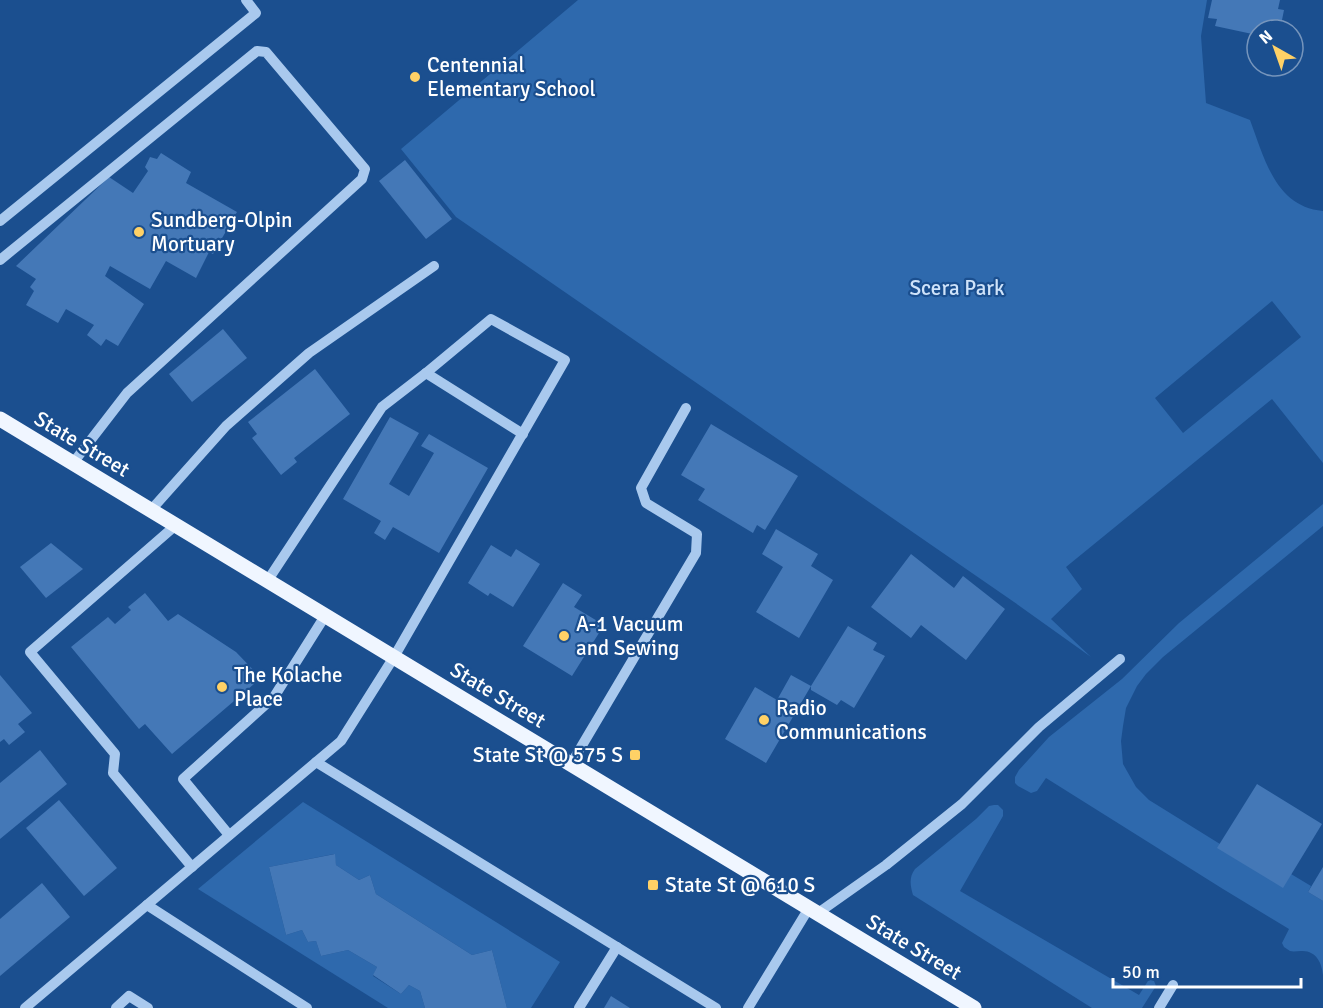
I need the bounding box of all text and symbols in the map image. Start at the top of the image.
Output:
north arrow [1245,18,1305,78]
text: N [1255,26,1277,49]
place label: Centennial Elementary School [427,52,596,102]
marker: Centennial Elementary School [408,70,422,84]
place label: Sundberg-Olpin Mortuary [151,207,293,257]
marker: Sundberg-Olpin Mortuary [132,225,146,239]
park label: Scera Park [909,275,1005,301]
street label: State Street [30,405,134,483]
place label: A-1 Vacuum and Sewing [576,611,684,661]
marker: A-1 Vacuum and Sewing [557,629,571,643]
street label: State Street [446,656,550,734]
place label: The Kolache Place [234,662,343,712]
marker: The Kolache Place [215,680,229,694]
place label: Radio Communications [776,695,927,745]
marker: Radio Communications [757,713,771,727]
place label: State St @ 575 S [473,742,623,768]
marker: State St @ 575 S [628,748,642,762]
place label: State St @ 610 S [665,872,815,898]
marker: State St @ 610 S [646,878,660,892]
street label: State Street [862,908,966,986]
scale bar [1113,951,1300,989]
text: 50 m [1122,961,1160,983]

